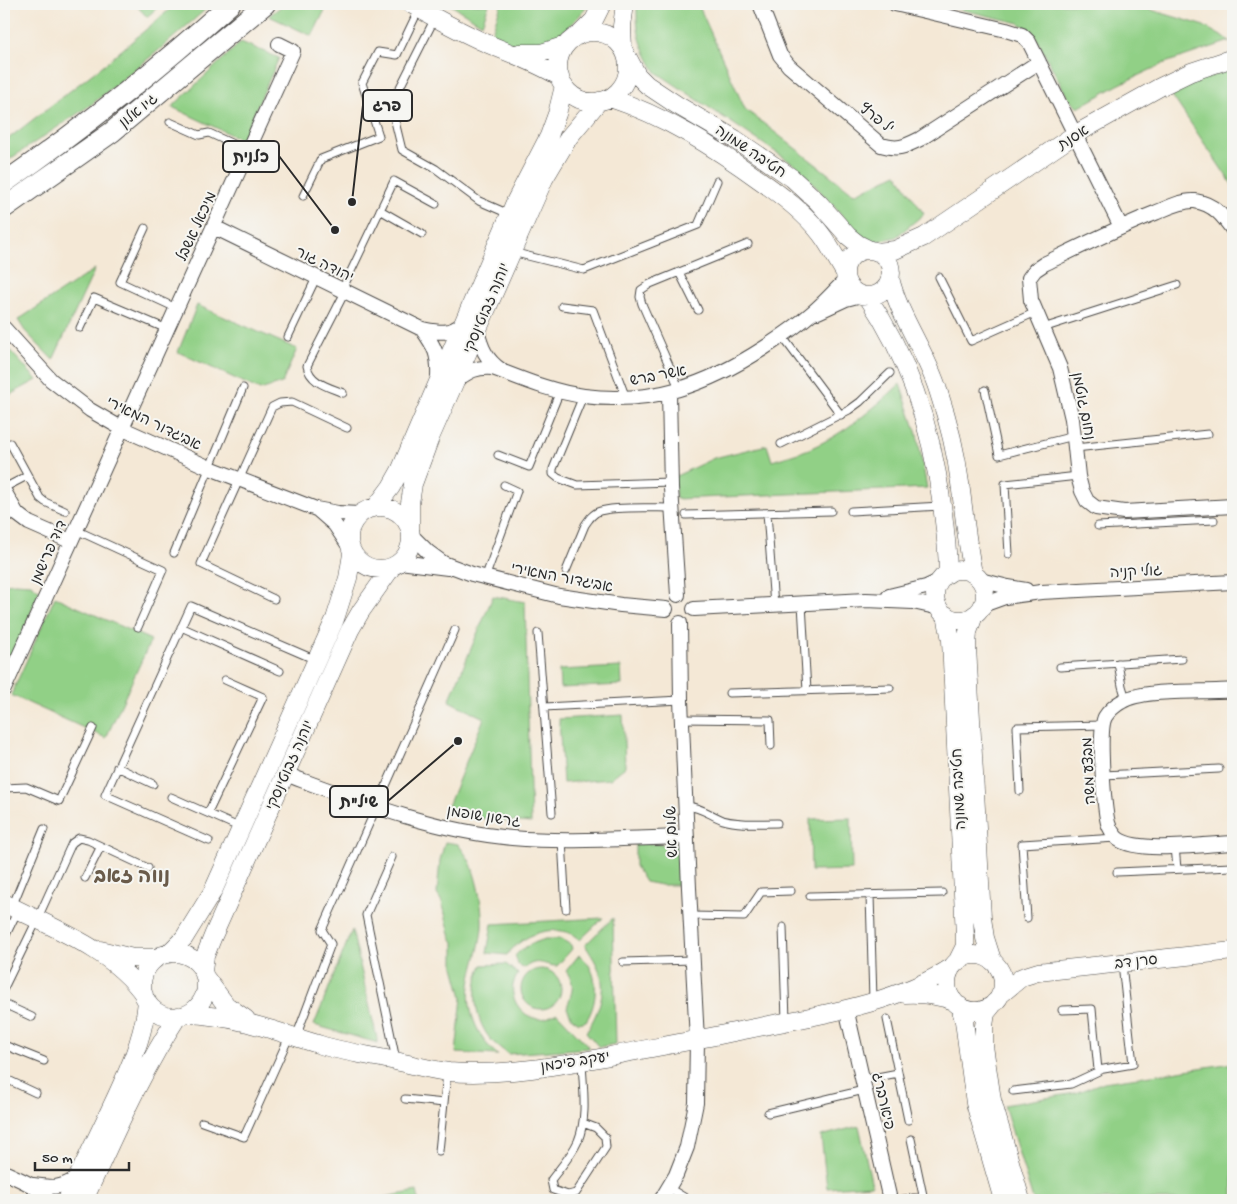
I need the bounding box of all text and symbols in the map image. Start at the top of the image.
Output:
street label: ג'ו אלון [116,90,162,133]
callout: פרג [363,90,412,121]
text: פרג [373,99,401,118]
street label: יל פרץ [855,100,897,138]
street label: חטיבה שמונה [711,122,789,183]
street label: אסנת [1054,122,1093,156]
callout: כלנית [223,141,279,172]
text: כלנית [233,148,269,169]
street label: מיכאל אשבל [173,189,222,265]
street label: יהודה גור [292,244,356,288]
street label: יוהנה זבוטינסקי [461,261,515,357]
street label: אשר ברש [629,363,688,391]
street label: נחום גוטמן [1067,371,1097,442]
street label: אביגדור המאירי [103,394,204,456]
street label: דוד פרישמן [28,518,72,588]
street label: אביגדור המאירי [509,560,615,598]
street label: גולי קניה [1109,562,1163,583]
street label: יוהנה זבוטינסקי [263,718,319,814]
street label: מבצע משה [1079,737,1101,805]
street label: חטיבה שמונה [949,747,971,830]
callout: שיל"ת [330,786,388,817]
text: שיל"ת [339,793,378,814]
street label: גרשון שופמן [445,803,522,833]
street label: שלום אש [662,806,683,858]
district label: נווה זאב [93,867,170,890]
street label: סרן דב [1114,952,1159,974]
street label: יעקב פיכמן [539,1049,611,1077]
street label: פיארברג [867,1071,897,1132]
scale bar [35,1139,129,1171]
text: 50 m [42,1150,73,1168]

